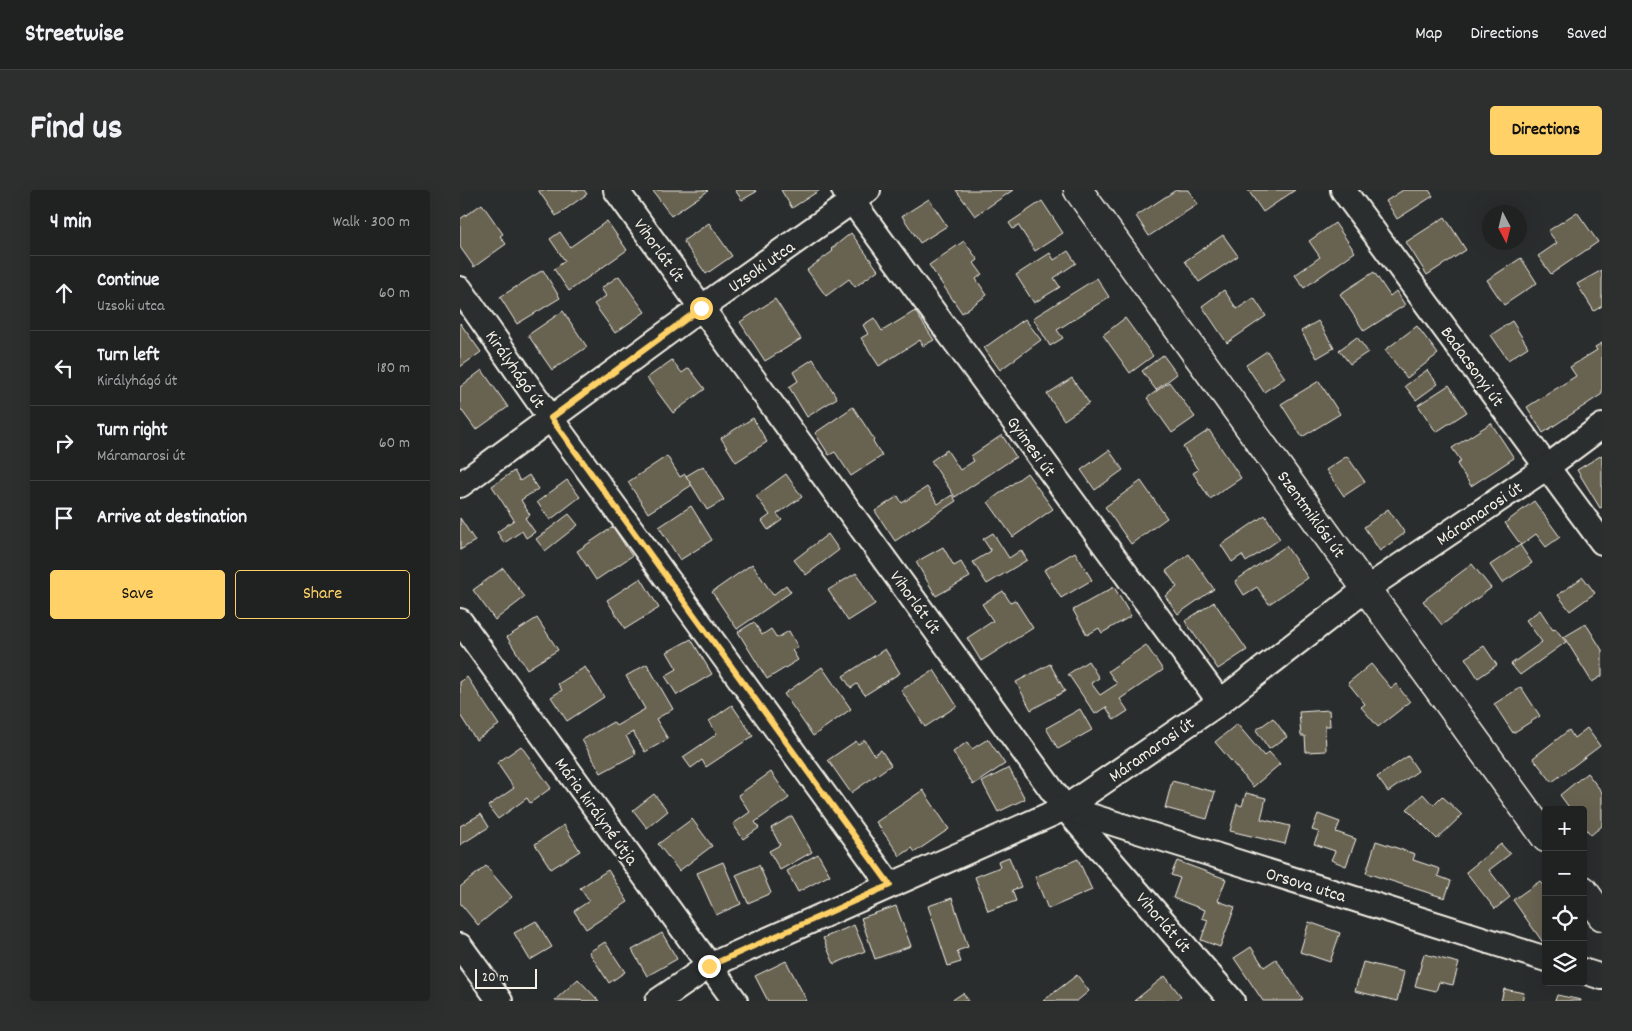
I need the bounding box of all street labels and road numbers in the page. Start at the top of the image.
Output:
street label: Vihorlát út [626,214,690,289]
street label: Uzsoki utca [724,236,801,300]
street label: Badacsonyi út [1433,322,1509,413]
street label: Királyhágó út [478,326,550,415]
street label: Gyimesi út [999,412,1061,483]
street label: Szentmiklósi út [1270,467,1350,565]
street label: Máramarosi út [1432,477,1529,553]
street label: Vihorlát út [882,566,946,641]
street label: Máramarosi út [1104,712,1201,790]
street label: Mária királyné útja [547,753,643,872]
street label: Orsova utca [1262,862,1349,911]
street label: Vihorlát út [1129,888,1196,960]

